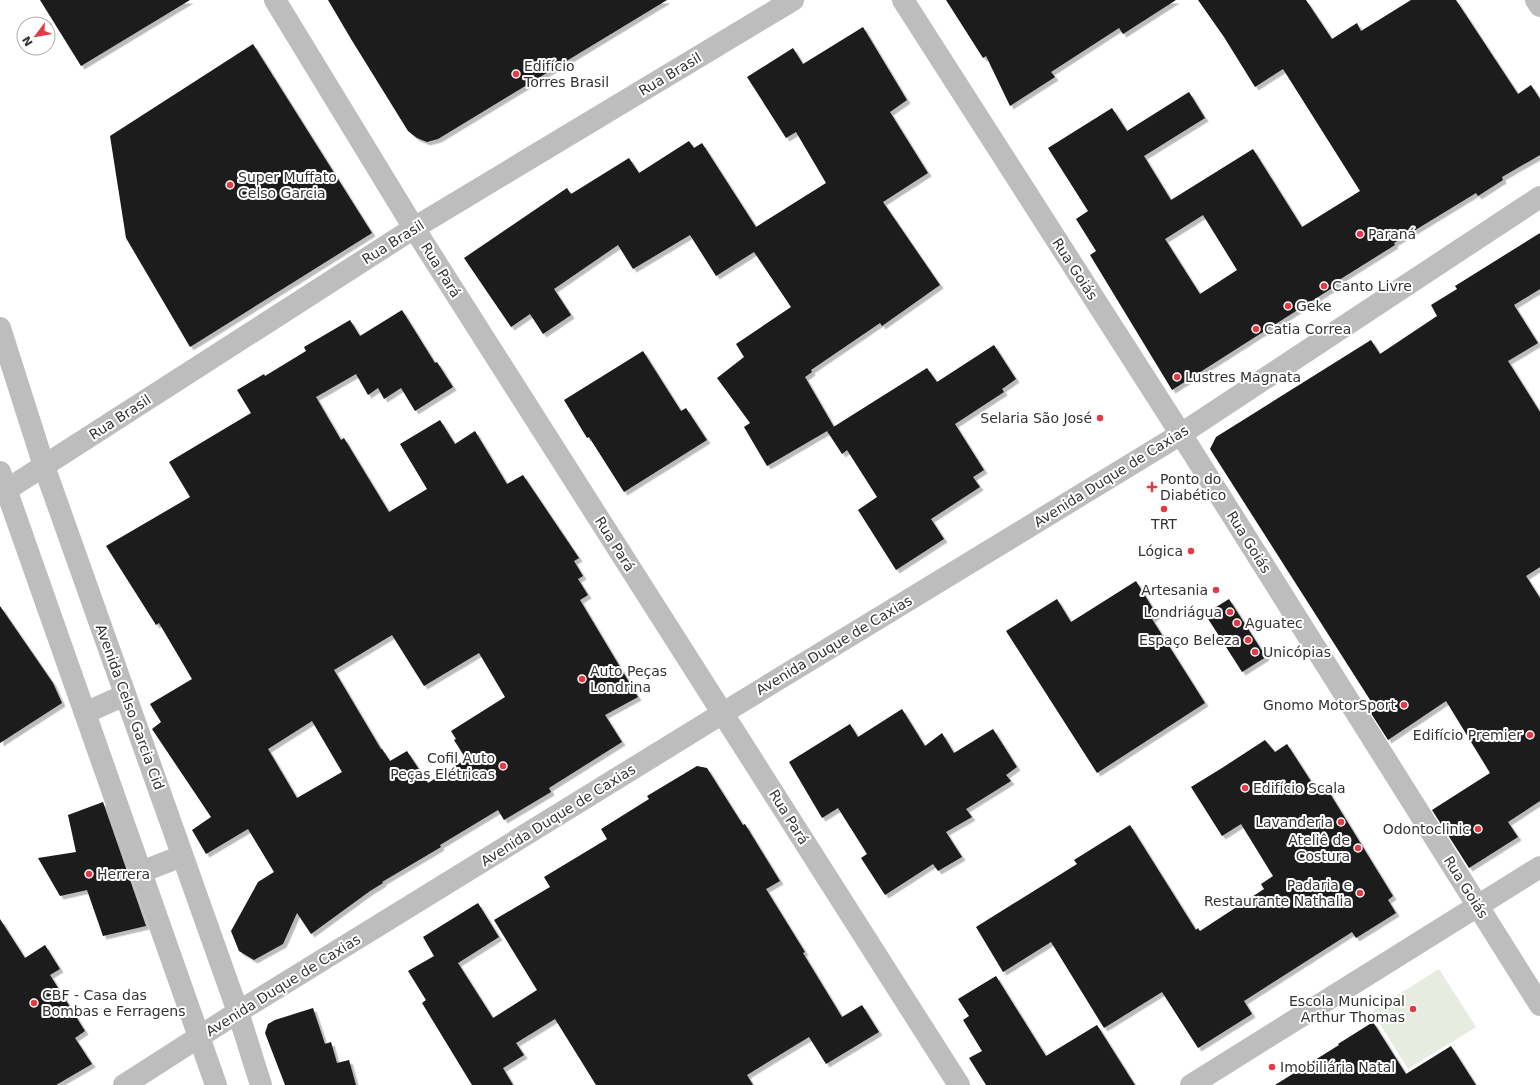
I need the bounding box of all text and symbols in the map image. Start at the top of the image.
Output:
north arrow [16,16,56,56]
text: N [20,34,36,48]
street label: Rua Brasil [636,49,704,99]
place label: Edifício Torres Brasil [523,58,609,90]
marker: Edifício Torres Brasil [511,69,521,79]
place label: Super Muffato Celso Garcia [238,169,337,201]
marker: Super Muffato Celso Garcia [225,180,235,190]
street label: Rua Brasil [359,217,427,267]
place label: Paraná [1368,226,1416,242]
marker: Paraná [1355,229,1365,239]
street label: Rua Goiás [1049,235,1101,303]
street label: Rua Pará [418,240,464,300]
place label: Canto Livre [1332,278,1412,294]
marker: Canto Livre [1319,281,1329,291]
place label: Geke [1296,298,1332,314]
marker: Geke [1283,301,1293,311]
place label: Catia Correa [1264,321,1351,337]
marker: Catia Correa [1251,324,1261,334]
place label: Lustres Magnata [1185,369,1301,385]
marker: Lustres Magnata [1172,372,1182,382]
street label: Rua Brasil [86,391,154,443]
place label: Selaria São José [980,410,1092,426]
marker: Selaria São José [1095,413,1105,423]
street label: Avenida Duque de Caxias [1031,422,1191,530]
place label: Ponto do Diabético [1160,471,1226,503]
marker: Ponto do Diabético [1147,482,1157,492]
marker: TRT [1159,504,1169,514]
street label: Rua Goiás [1224,508,1274,576]
street label: Rua Pará [592,514,638,574]
place label: TRT [1150,516,1177,532]
place label: Lógica [1138,543,1183,559]
marker: Lógica [1186,546,1196,556]
place label: Artesania [1141,582,1208,598]
marker: Artesania [1211,585,1221,595]
street label: Avenida Duque de Caxias [753,592,915,698]
place label: Londriágua [1144,604,1222,620]
marker: Londriágua [1225,607,1235,617]
place label: Aguatec [1245,615,1303,631]
marker: Aguatec [1232,618,1242,628]
street label: Avenida Celso Garcia Cid [93,622,167,792]
place label: Espaço Beleza [1139,632,1240,648]
marker: Espaço Beleza [1243,635,1253,645]
place label: Unicópias [1263,644,1331,660]
marker: Unicópias [1250,647,1260,657]
place label: Auto Peças Londrina [590,663,667,695]
marker: Auto Peças Londrina [577,674,587,684]
place label: Gnomo MotorSport [1263,697,1397,713]
marker: Gnomo MotorSport [1399,700,1409,710]
place label: Edifício Premier [1413,727,1522,743]
marker: Edifício Premier [1525,730,1535,740]
place label: Cofil Auto Peças Elétricas [390,750,495,782]
street label: Avenida Duque de Caxias [478,761,638,869]
marker: Cofil Auto Peças Elétricas [498,761,508,771]
place label: Edifício Scala [1253,780,1346,796]
marker: Edifício Scala [1240,783,1250,793]
street label: Rua Pará [766,787,812,847]
place label: Lavanderia [1255,814,1333,830]
marker: Lavanderia [1336,817,1346,827]
place label: Odontoclinic [1383,821,1470,837]
marker: Odontoclinic [1473,824,1483,834]
place label: Ateliê de Costura [1288,832,1350,864]
marker: Ateliê de Costura [1353,843,1363,853]
street label: Rua Goiás [1441,853,1491,921]
place label: Herrera [97,866,150,882]
marker: Herrera [84,869,94,879]
place label: Padaria e Restaurante Nathalia [1204,877,1352,909]
marker: Padaria e Restaurante Nathalia [1355,888,1365,898]
street label: Avenida Duque de Caxias [203,931,363,1039]
place label: CBF - Casa das Bombas e Ferragens [42,987,186,1019]
place label: Escola Municipal Arthur Thomas [1289,993,1405,1025]
marker: CBF - Casa das Bombas e Ferragens [29,998,39,1008]
marker: Escola Municipal Arthur Thomas [1408,1004,1418,1014]
place label: Imobiliária Natal [1280,1059,1395,1075]
marker: Imobiliária Natal [1267,1062,1277,1072]

